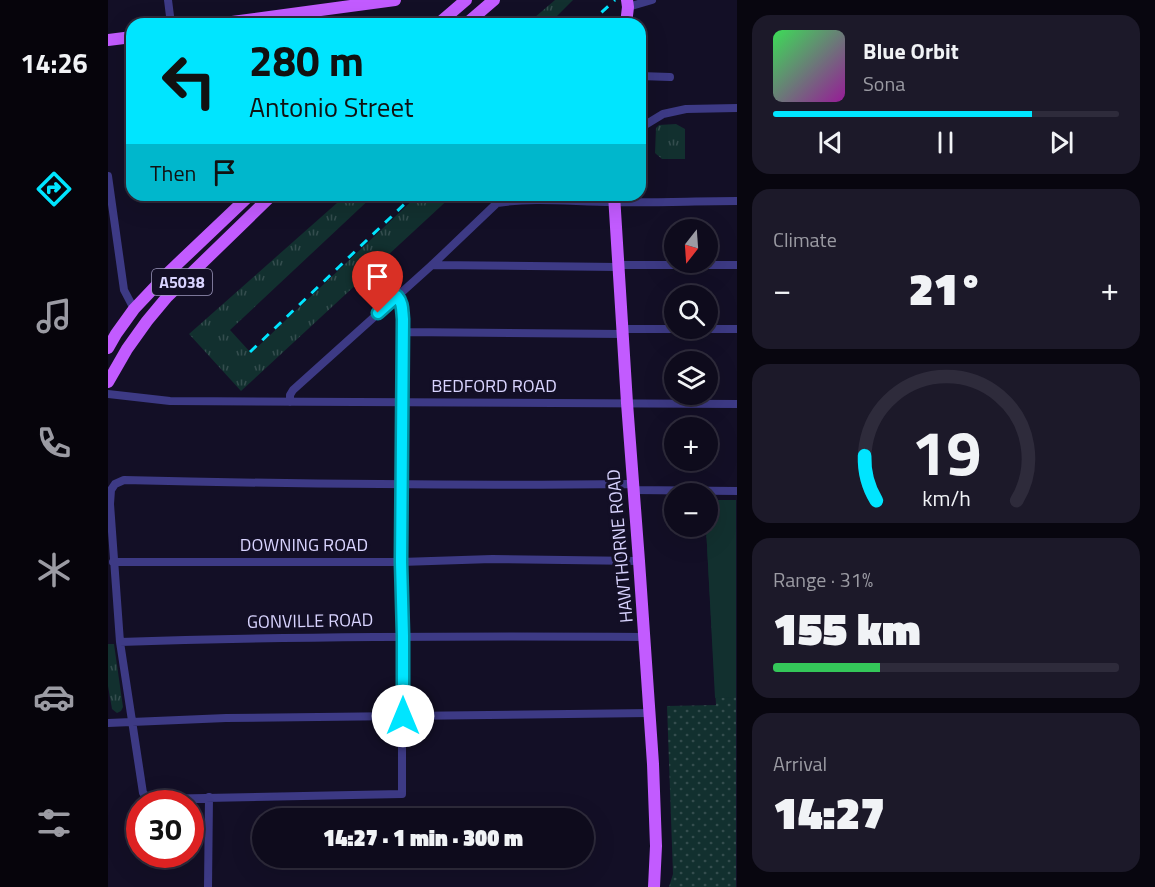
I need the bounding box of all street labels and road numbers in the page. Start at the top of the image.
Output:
road number: A5038 [152,269,212,295]
street label: BEDFORD ROAD [431,372,557,399]
street label: HAWTHORNE ROAD [599,468,640,624]
street label: DOWNING ROAD [240,531,368,558]
street label: GONVILLE ROAD [247,606,373,635]

